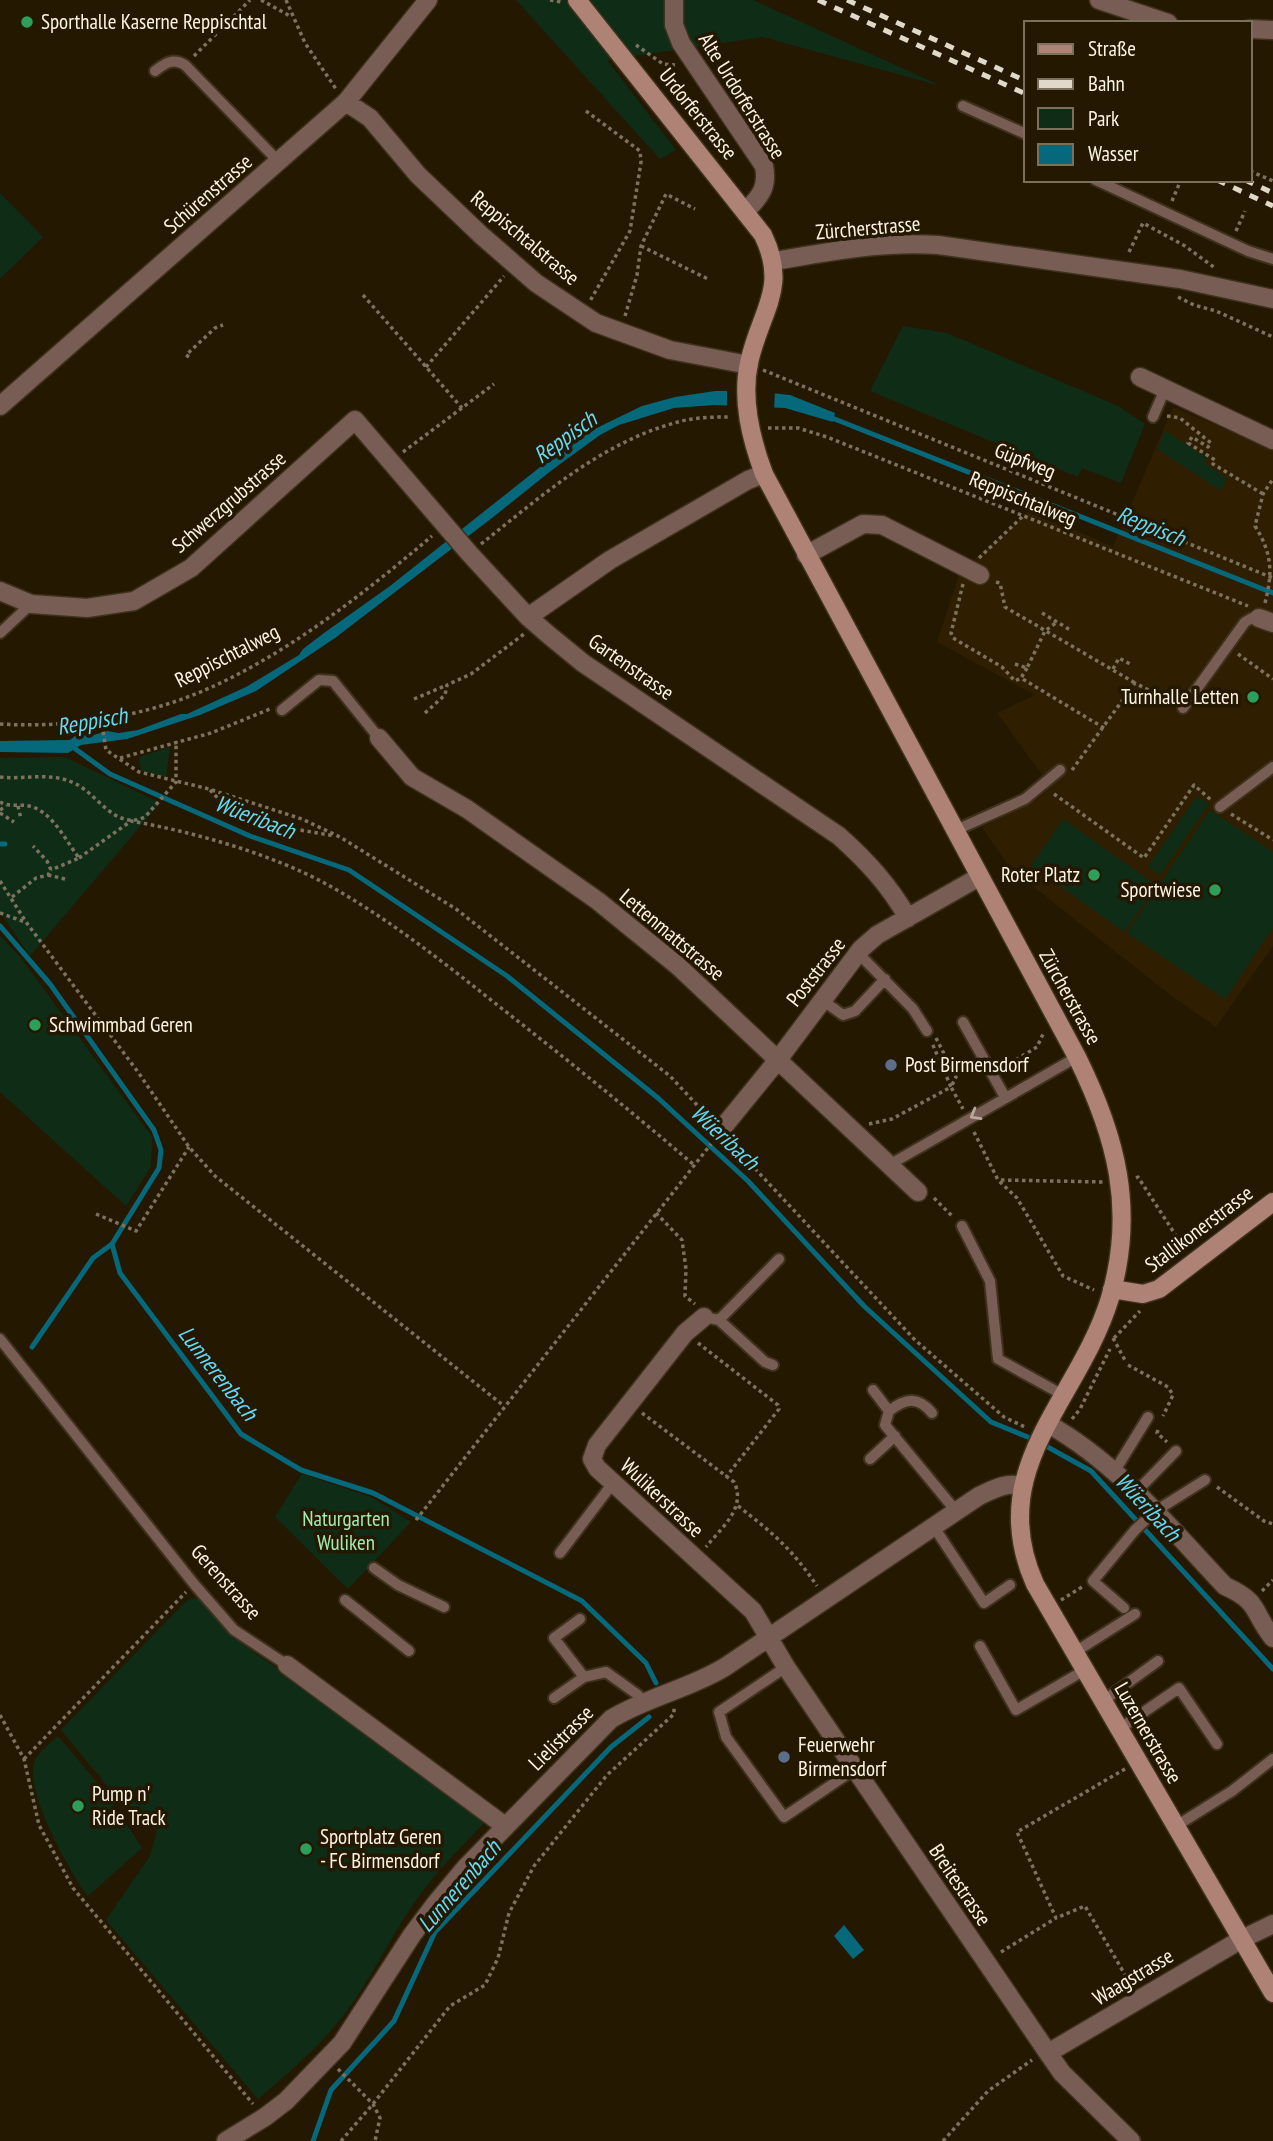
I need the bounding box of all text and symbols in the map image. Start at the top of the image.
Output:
place label: Sporthalle Kaserne Reppischtal [41,8,267,35]
marker: Sporthalle Kaserne Reppischtal [19,14,35,30]
legend [1024,21,1252,182]
street label: Alte Urdorferstrasse [693,28,791,164]
text: Straße [1088,35,1136,62]
street label: Urdorferstrasse [654,63,742,165]
text: Bahn [1088,70,1125,97]
text: Park [1088,105,1119,132]
text: Wasser [1088,140,1139,167]
street label: Schürenstrasse [158,148,257,239]
street label: Reppischtalstrasse [465,184,585,291]
street label: Zürcherstrasse [814,209,922,246]
water label: Reppisch [528,403,603,469]
street label: Güpfweg [991,436,1060,485]
street label: Schwerzgrubstrasse [166,445,291,559]
street label: Reppischtalweg [966,465,1081,532]
water label: Reppisch [1113,499,1191,553]
street label: Reppischtalweg [170,618,283,693]
street label: Gartenstrasse [583,627,679,706]
place label: Turnhalle Letten [1121,683,1239,710]
marker: Turnhalle Letten [1245,689,1261,705]
water label: Reppisch [55,700,131,741]
water label: Wüeribach [211,788,301,846]
place label: Roter Platz [1001,861,1080,888]
marker: Roter Platz [1086,867,1102,883]
place label: Sportwiese [1120,876,1201,903]
marker: Sportwiese [1207,882,1223,898]
street label: Lettenmattstrasse [614,883,731,987]
street label: Poststrasse [780,932,851,1012]
street label: Zürcherstrasse [1033,944,1108,1049]
place label: Schwimmbad Geren [49,1011,193,1038]
marker: Schwimmbad Geren [27,1017,43,1033]
place label: Post Birmensdorf [905,1051,1029,1078]
marker: Post Birmensdorf [883,1057,899,1073]
water label: Wüeribach [685,1098,767,1177]
one-way arrow [969,1106,982,1119]
street label: Stallikonerstrasse [1139,1179,1258,1278]
water label: Lunnerenbach [172,1320,266,1427]
street label: Wulikerstrasse [615,1452,710,1543]
water label: Wüeribach [1109,1466,1189,1548]
park label: Naturgarten Wuliken [302,1505,390,1556]
street label: Gerenstrasse [185,1538,267,1625]
street label: Luzernerstrasse [1109,1677,1188,1788]
street label: Lielistrasse [522,1699,599,1776]
place label: Feuerwehr Birmensdorf [798,1731,887,1782]
marker: Feuerwehr Birmensdorf [776,1749,792,1765]
place label: Pump n' Ride Track [92,1780,166,1831]
marker: Pump n' Ride Track [70,1798,86,1814]
place label: Sportplatz Geren - FC Birmensdorf [320,1823,442,1874]
water label: Lunnerenbach [411,1832,508,1938]
street label: Breitestrasse [923,1839,998,1931]
marker: Sportplatz Geren - FC Birmensdorf [298,1841,314,1857]
street label: Waagstrasse [1088,1942,1178,2011]

